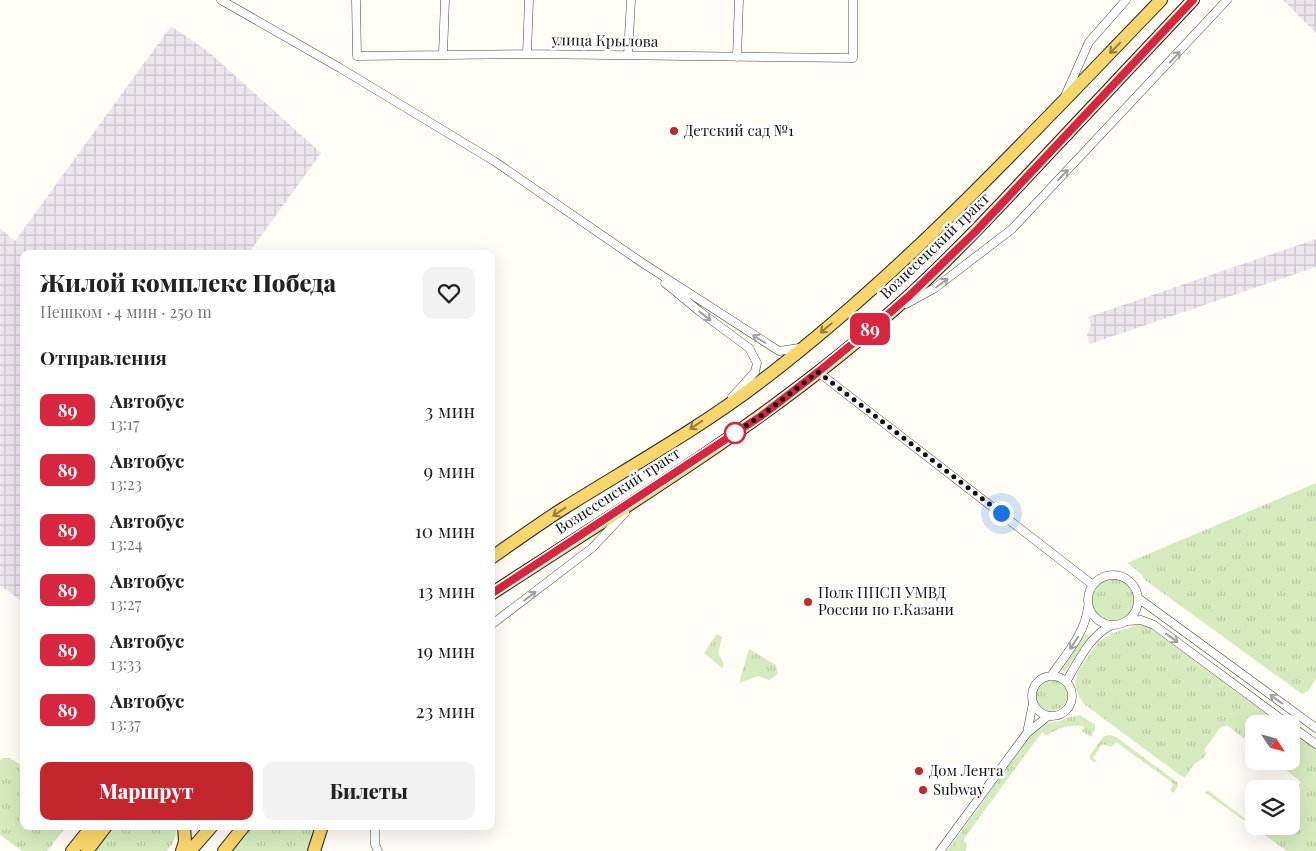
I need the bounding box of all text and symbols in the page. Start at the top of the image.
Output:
street label: улица Крылова [550,29,659,51]
one-way arrow [1109,41,1121,54]
one-way arrow [1169,51,1181,64]
place label: Детский сад №1 [684,120,794,140]
marker: Детский сад №1 [668,125,680,137]
one-way arrow [1057,169,1069,182]
street label: Вознесенский тракт [875,188,993,303]
text: Жилой комплекс Победа [40,266,336,298]
button: heart [423,267,475,319]
one-way arrow [935,277,948,288]
text: Пешком · 4 мин · 250 m [40,301,212,322]
one-way arrow [698,311,712,321]
line badge: 89 [848,313,892,345]
text: 89 [860,317,880,341]
one-way arrow [820,323,833,334]
one-way arrow [753,333,767,343]
text: Отправления [40,344,167,370]
text: Автобус [110,387,185,413]
text: 3 мин [425,397,475,423]
text: 89 [57,398,78,422]
text: 13:17 [110,413,140,434]
one-way arrow [689,420,703,431]
unlabelled marker [724,422,746,444]
street label: Вознесенский тракт [551,442,684,538]
text: Автобус [110,447,185,473]
text: 9 мин [424,457,475,483]
text: 89 [57,458,78,482]
text: 13:23 [110,473,142,494]
your location [989,501,1014,526]
text: Автобус [110,507,185,533]
one-way arrow [552,507,566,517]
text: 10 мин [415,517,475,543]
text: 89 [57,518,78,542]
text: 13:24 [110,533,143,554]
text: Автобус [110,567,185,593]
text: 13 мин [418,577,475,603]
text: 89 [57,578,78,602]
place label: Полк ППСП УМВД России по г.Казани [818,582,954,619]
one-way arrow [523,590,536,601]
text: 13:27 [110,593,141,614]
marker: Полк ППСП УМВД России по г.Казани [802,596,814,608]
text: Автобус [110,627,185,653]
one-way arrow [1165,633,1179,643]
one-way arrow [1068,636,1079,650]
text: 19 мин [417,637,475,663]
text: 89 [57,638,78,662]
text: 13:33 [110,653,142,674]
text: Автобус [110,687,185,713]
one-way arrow [1270,694,1283,705]
text: 23 мин [416,697,475,723]
text: 89 [57,698,78,722]
text: 13:37 [110,713,141,734]
north arrow [1245,715,1300,770]
map controls [1245,715,1300,835]
place label: Дом Лента [929,760,1004,780]
button: Маршрут [40,762,253,820]
button: Билеты [263,762,475,820]
marker: Дом Лента [913,765,925,777]
place label: Subway [933,779,985,799]
button: layers [1245,780,1300,835]
marker: Subway [917,784,929,796]

